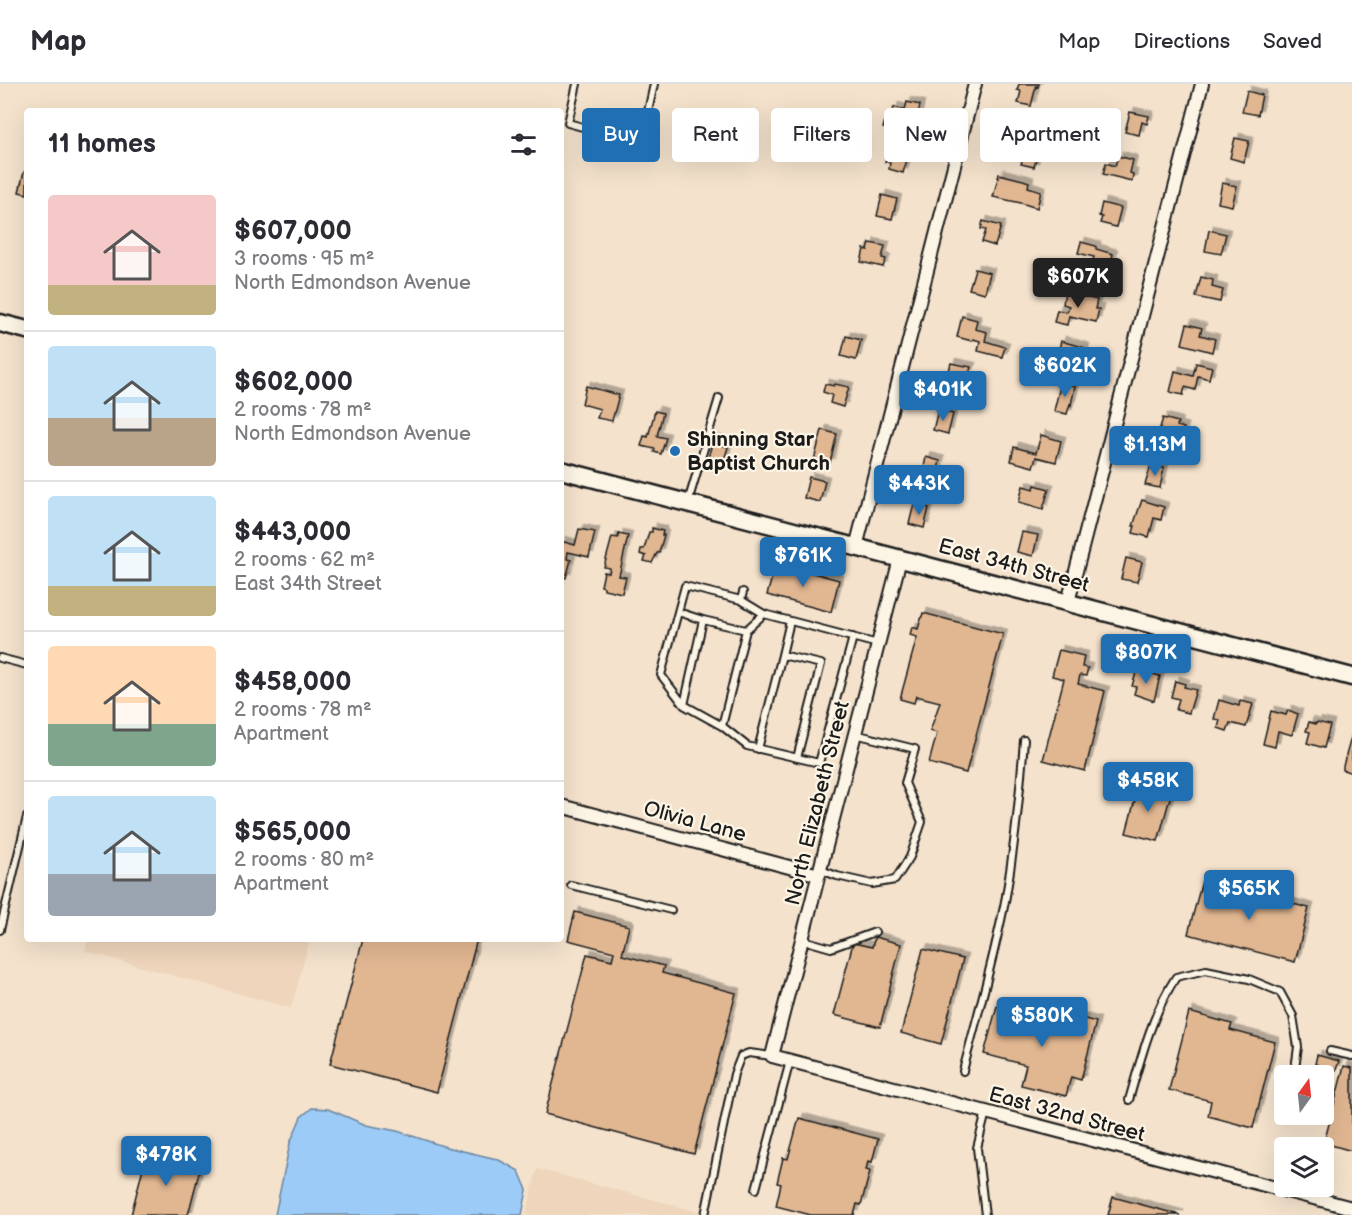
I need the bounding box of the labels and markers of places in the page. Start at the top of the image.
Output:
pin: $607K [1036,258,1120,309]
pin: $602K [1023,347,1107,398]
pin: $401K [901,371,985,422]
pin: $1.13M [1106,426,1204,477]
place label: Shinning Star Baptist Church [687,427,830,476]
marker: Shinning Star Baptist Church [668,444,682,458]
pin: $443K [877,465,961,516]
pin: $761K [761,537,845,588]
pin: $807K [1104,634,1188,685]
pin: $458K [1106,762,1190,813]
pin: $565K [1207,870,1291,921]
pin: $580K [1000,997,1084,1048]
pin: $478K [124,1136,208,1187]

